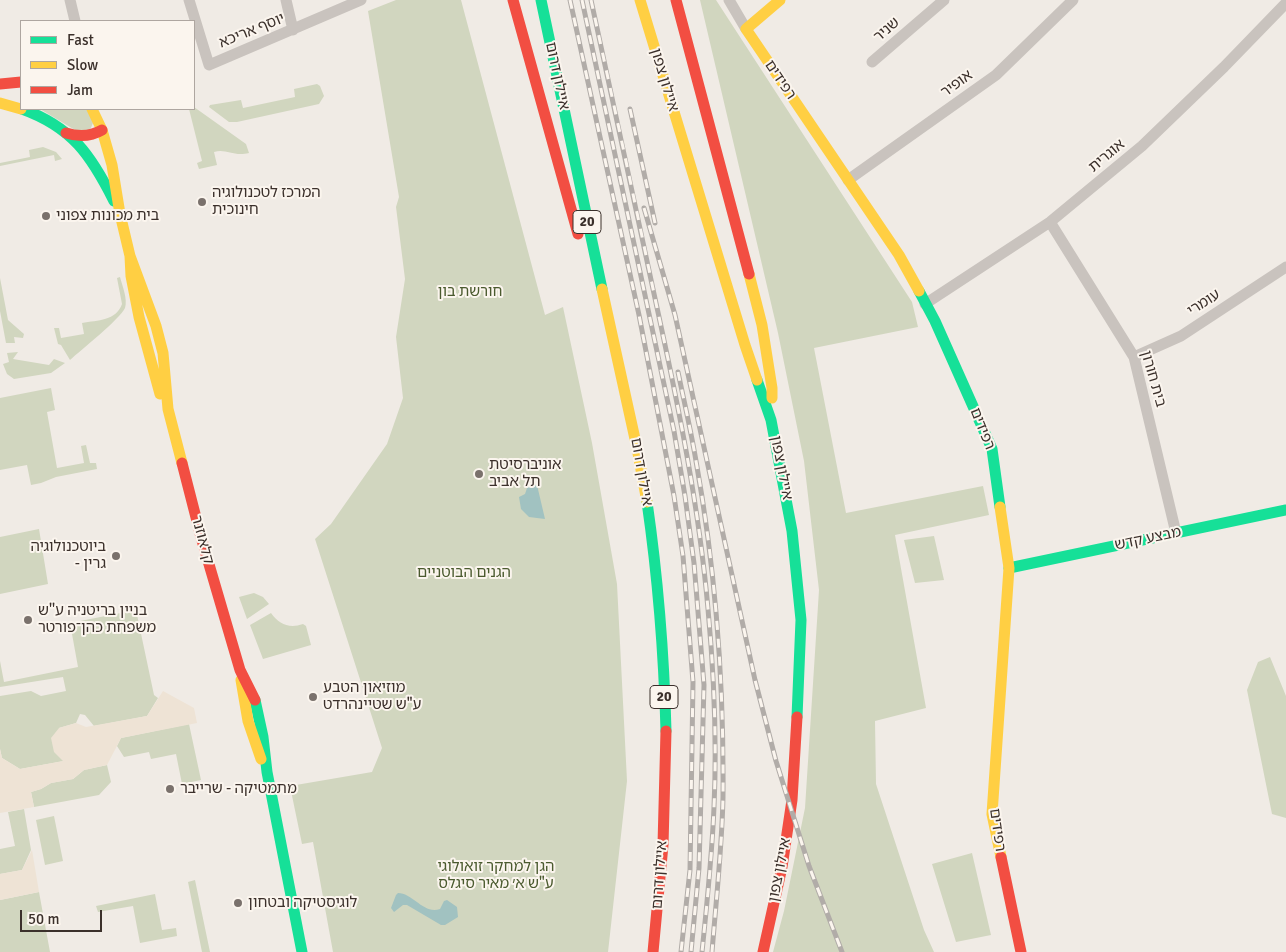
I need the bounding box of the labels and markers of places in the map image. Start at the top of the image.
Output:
place label: המרכז לטכנולוגיה חינוכית [212,184,321,219]
marker: המרכז לטכנולוגיה חינוכית [196,196,208,208]
place label: בית מכונות צפוני [56,207,159,225]
marker: בית מכונות צפוני [40,210,52,222]
place label: אוניברסיטת תל אביב [489,456,562,491]
marker: אוניברסיטת תל אביב [473,468,485,480]
place label: ביוטכנולוגיה - גרין [30,538,106,573]
marker: ביוטכנולוגיה - גרין [110,550,122,562]
place label: בניין בריטניה ע''ש משפחת כהן־פורטר [38,602,156,637]
marker: בניין בריטניה ע''ש משפחת כהן־פורטר [22,614,34,626]
place label: מוזיאון הטבע ע"ש שטיינהרדט [323,679,421,714]
marker: מוזיאון הטבע ע"ש שטיינהרדט [307,691,319,703]
place label: מתמטיקה - שרייבר [180,780,297,798]
marker: מתמטיקה - שרייבר [164,783,176,795]
place label: לוגיסטיקה ובטחון [248,894,357,912]
marker: לוגיסטיקה ובטחון [232,897,244,909]

